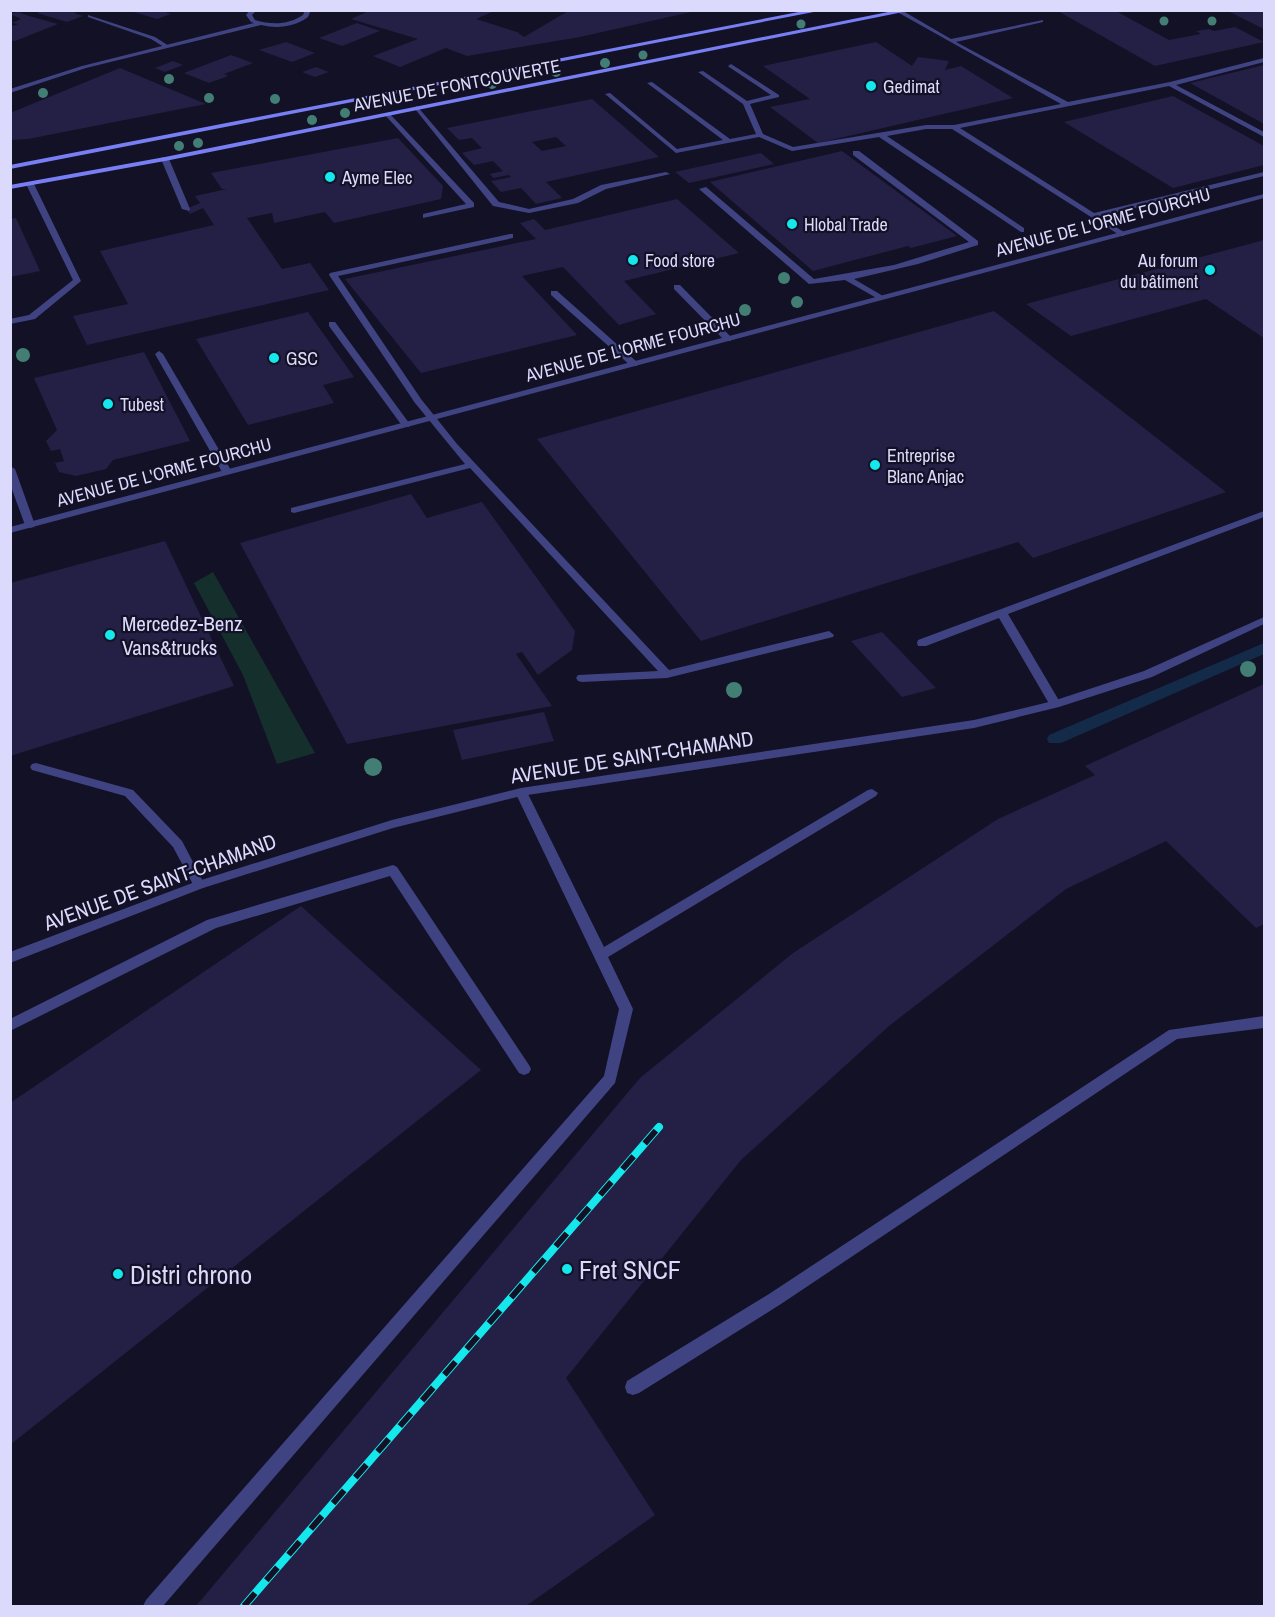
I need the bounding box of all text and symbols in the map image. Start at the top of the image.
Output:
street label: AVENUE DE FONTCOUVERTE [350,53,563,118]
place label: Gedimat [883,74,940,99]
marker: Gedimat [864,79,878,93]
place label: Ayme Elec [341,165,412,190]
marker: Ayme Elec [323,170,337,184]
street label: AVENUE DE L'ORME FOURCHU [992,181,1213,263]
place label: Hlobal Trade [804,212,888,237]
marker: Hlobal Trade [785,217,799,231]
place label: Food store [645,248,715,273]
place label: Au forum du bâtiment [1120,248,1198,294]
marker: Food store [626,253,640,267]
marker: Au forum du bâtiment [1203,263,1217,277]
street label: AVENUE DE L'ORME FOURCHU [522,306,743,388]
place label: GSC [286,346,318,371]
marker: GSC [267,351,281,365]
place label: Tubest [120,392,164,417]
marker: Tubest [101,397,115,411]
street label: AVENUE DE L'ORME FOURCHU [53,431,274,513]
place label: Entreprise Blanc Anjac [887,443,964,489]
marker: Entreprise Blanc Anjac [868,458,882,472]
place label: Mercedez-Benz Vans&trucks [122,609,243,662]
marker: Mercedez-Benz Vans&trucks [103,628,117,642]
street label: AVENUE DE SAINT-CHAMAND [507,723,756,791]
street label: AVENUE DE SAINT-CHAMAND [39,826,280,938]
place label: Fret SNCF [579,1252,681,1287]
place label: Distri chrono [130,1257,252,1292]
marker: Fret SNCF [560,1262,574,1276]
marker: Distri chrono [111,1267,125,1281]

